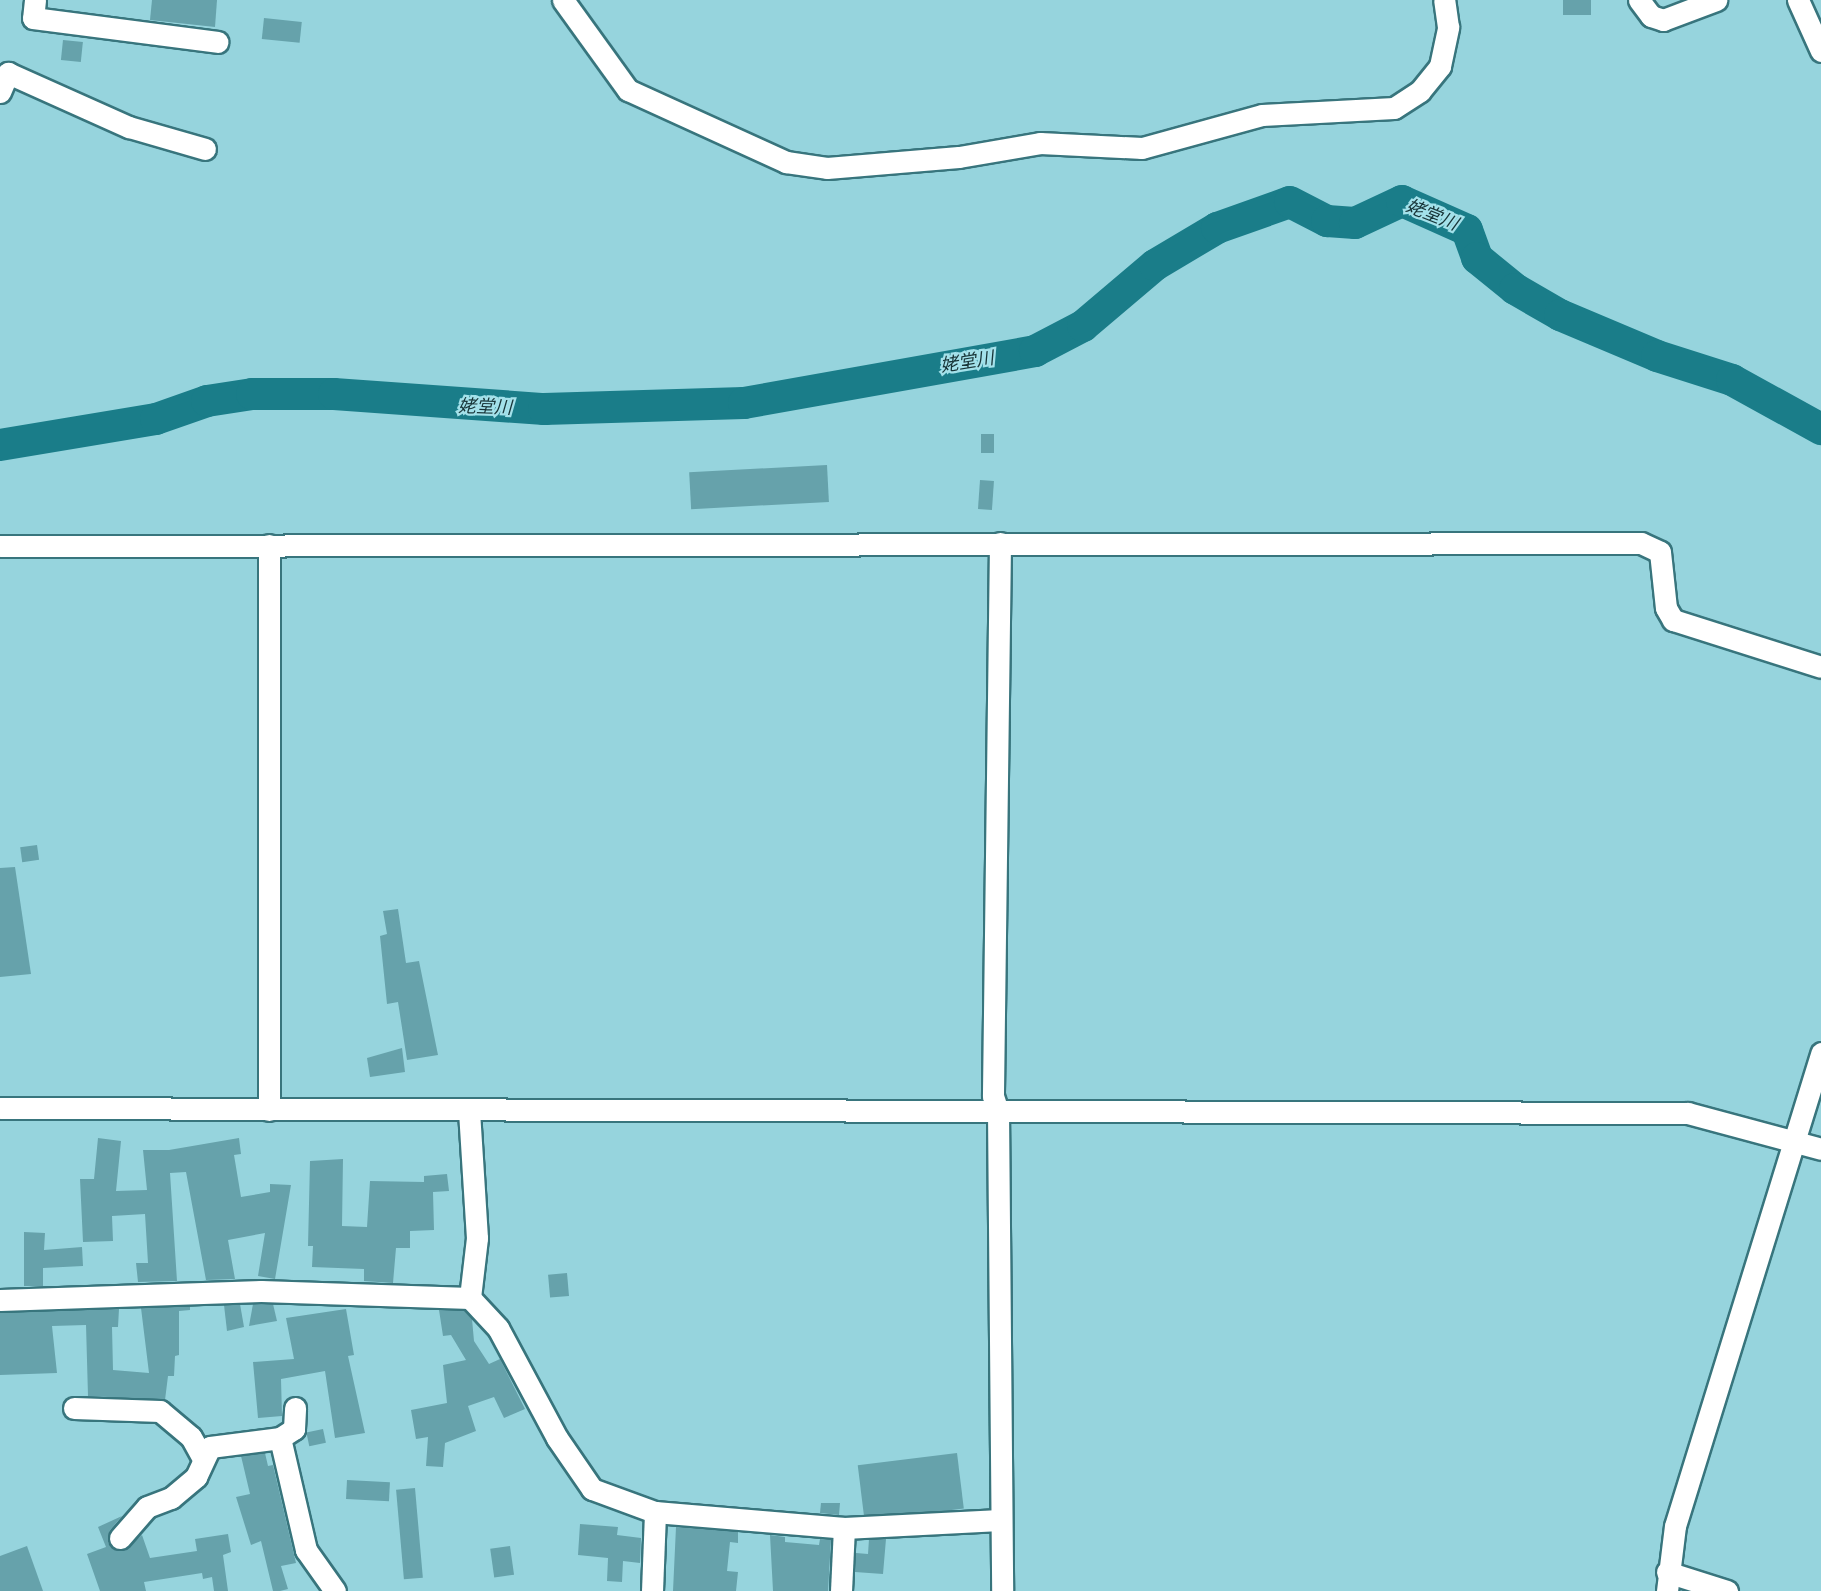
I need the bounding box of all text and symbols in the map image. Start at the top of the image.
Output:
water label: 姥堂川 [1403,195,1461,235]
water label: 姥堂川 [939,347,995,377]
water label: 姥堂川 [458,395,512,419]

